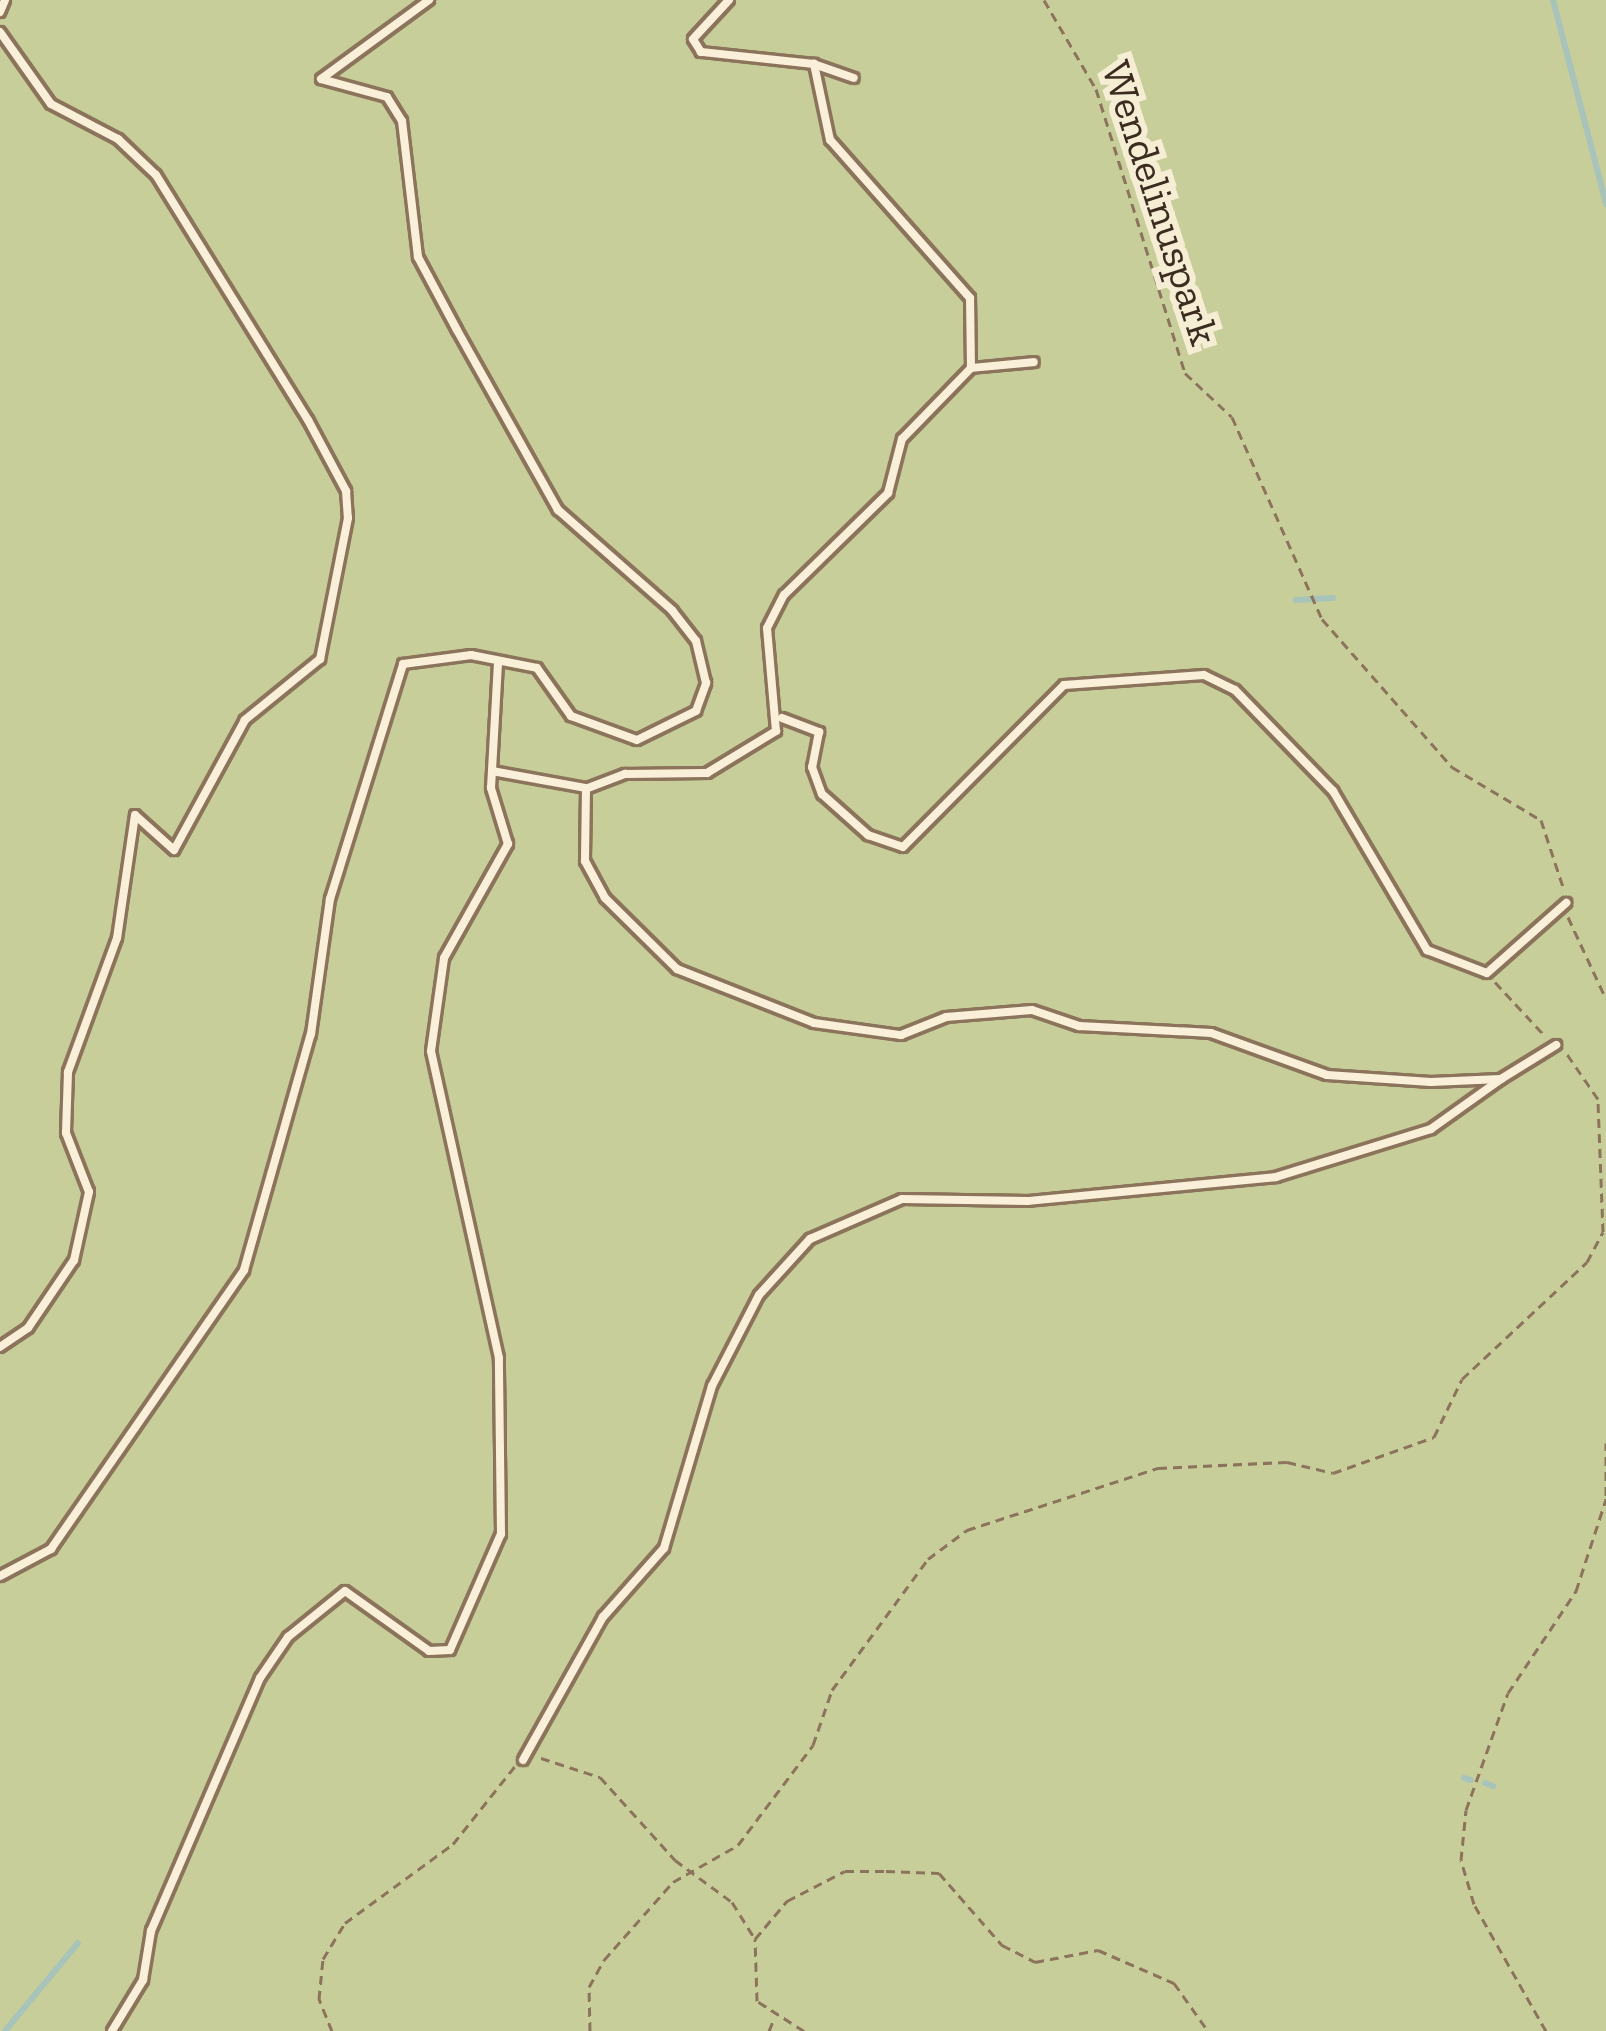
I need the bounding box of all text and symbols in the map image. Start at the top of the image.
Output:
street label: Wendelinuspark [1090,55,1230,351]

